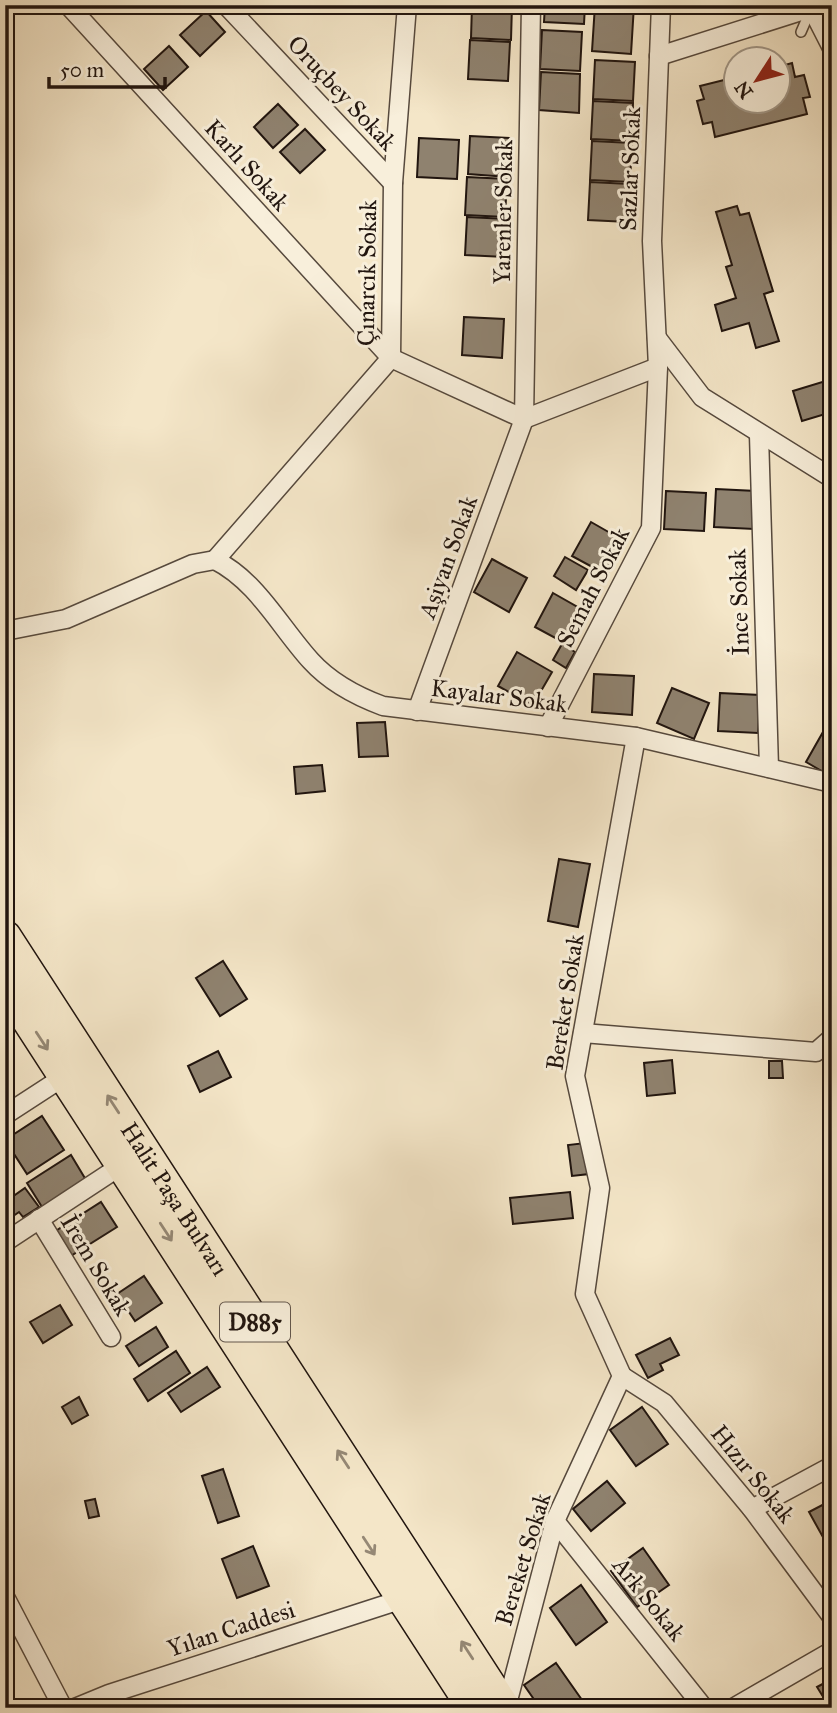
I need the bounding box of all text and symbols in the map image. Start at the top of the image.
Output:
street label: Oruçbey Sokak [281,29,404,157]
scale bar [49,46,164,90]
north arrow [722,46,792,116]
text: 50 m [60,57,105,83]
text: N [730,76,758,103]
street label: Sazlar Sokak [613,106,647,232]
street label: Karlı Sokak [198,113,296,218]
street label: Yarenler Sokak [487,139,519,285]
street label: Çınarcık Sokak [351,199,383,346]
street label: Aşiyan Sokak [412,490,484,624]
street label: Semah Sokak [550,521,636,652]
street label: İnce Sokak [722,547,756,656]
street label: Kayalar Sokak [429,673,570,719]
street label: Bereket Sokak [539,931,591,1072]
one-way arrow [35,1031,50,1050]
one-way arrow [106,1095,121,1114]
street label: Halit Paşa Bulvarı [114,1116,235,1282]
street label: İrem Sokak [54,1209,138,1322]
one-way arrow [159,1222,173,1241]
road number: D885 [220,1302,290,1342]
street label: Hızır Sokak [704,1419,802,1530]
one-way arrow [336,1450,350,1470]
street label: Bereket Sokak [489,1488,558,1629]
one-way arrow [363,1536,377,1556]
street label: Ark Sokak [605,1550,693,1648]
street label: Yılan Caddesi [163,1594,299,1664]
one-way arrow [460,1641,474,1661]

